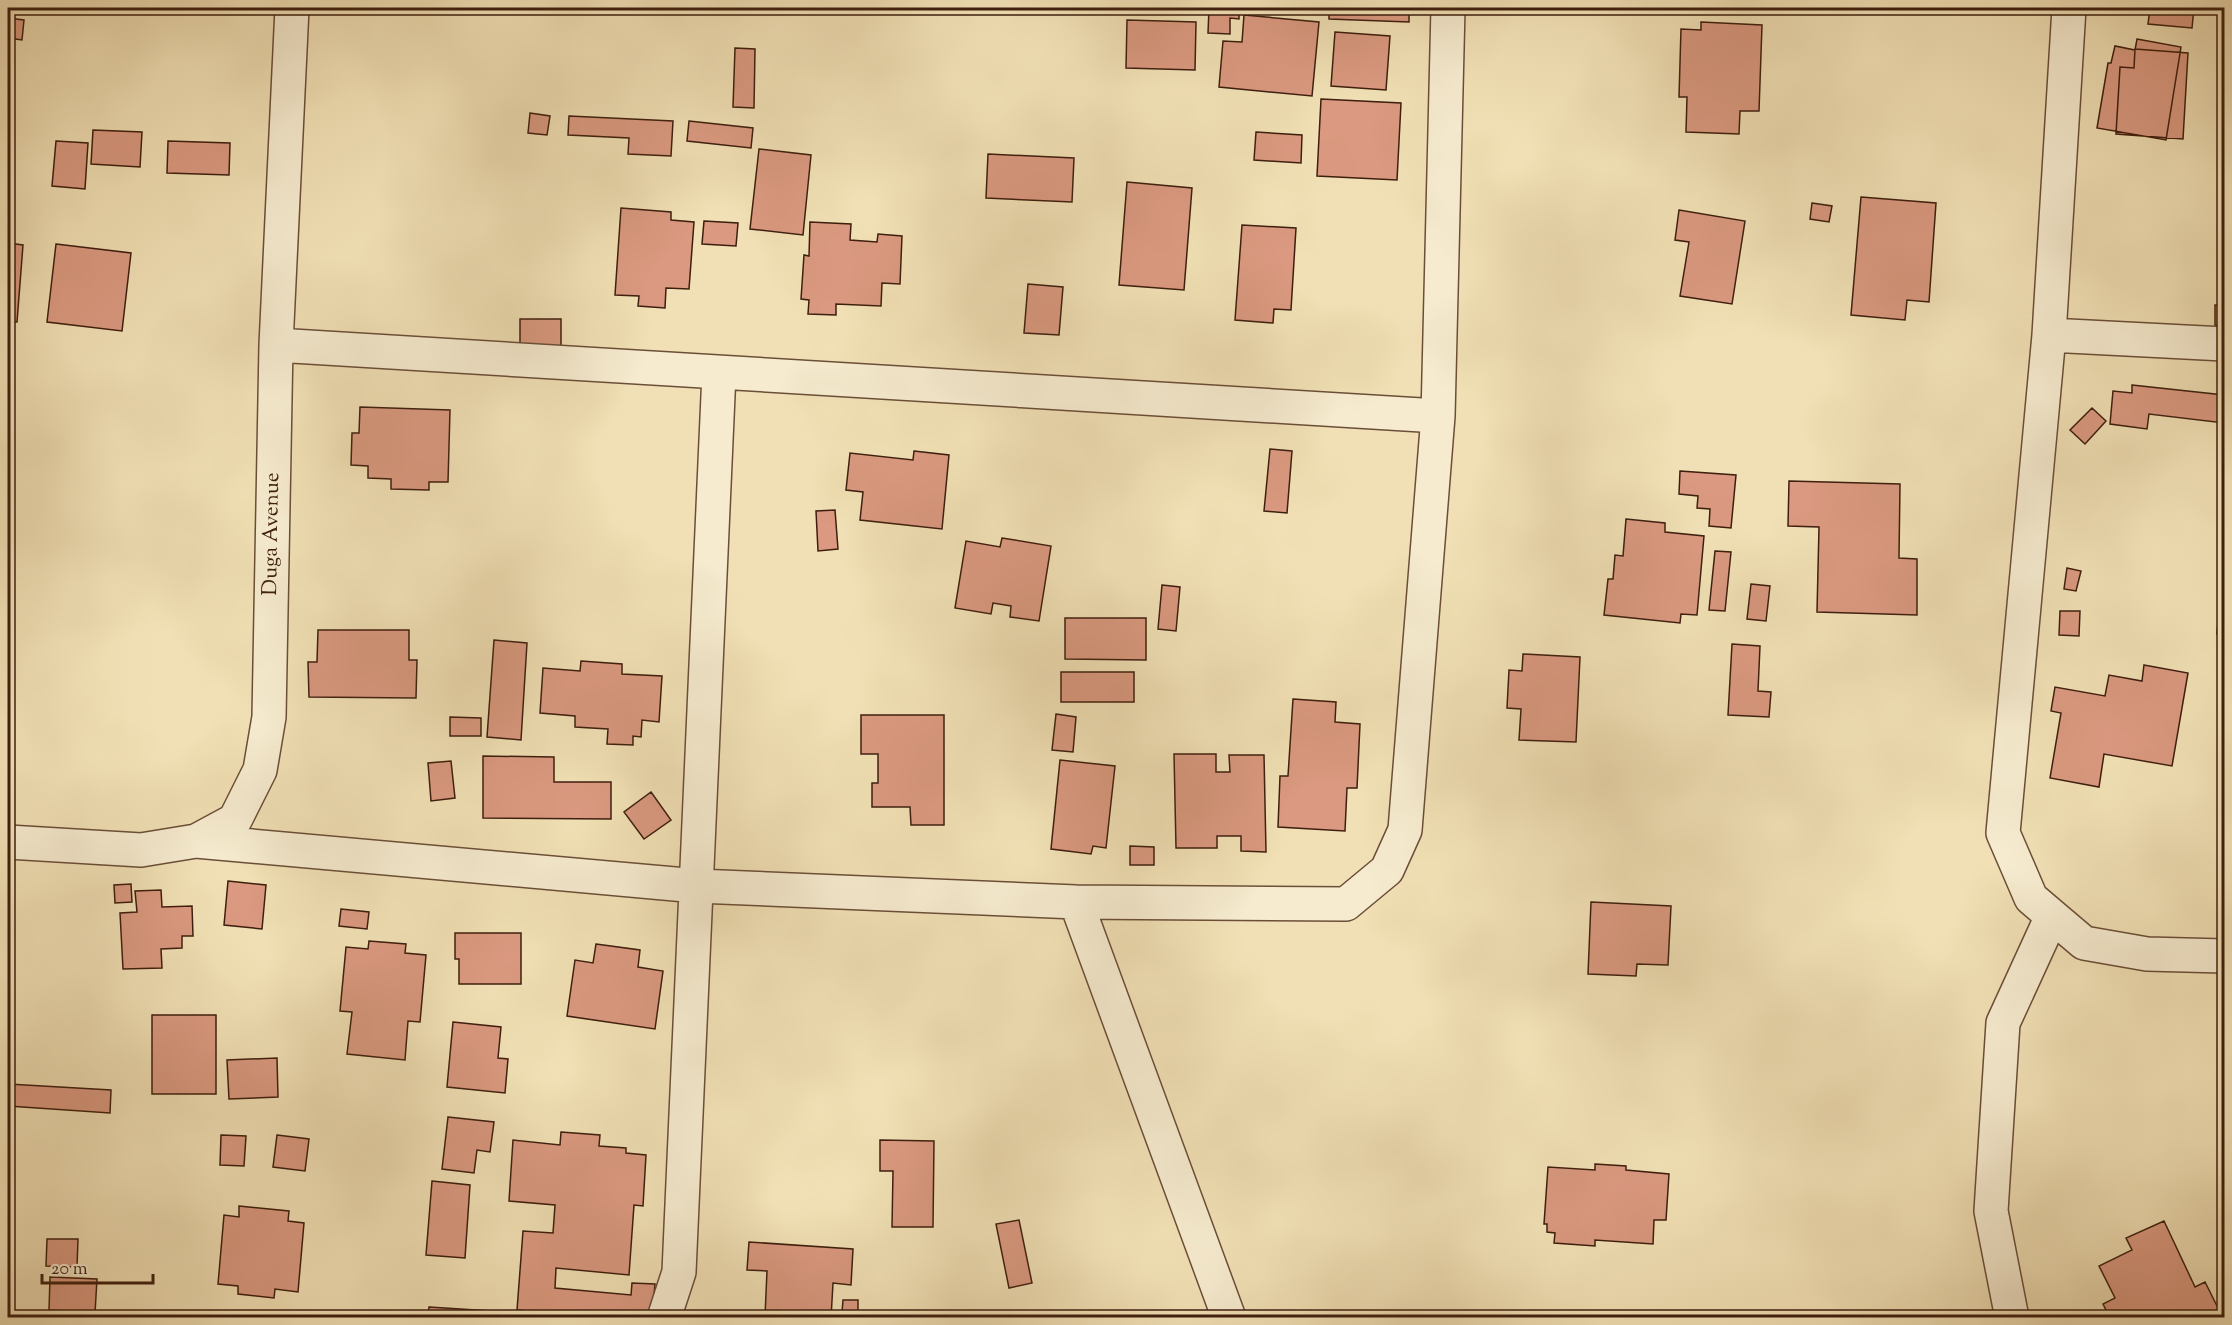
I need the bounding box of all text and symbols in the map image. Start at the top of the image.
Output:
street label: Duga Avenue [256,472,288,596]
scale bar [42,1247,153,1285]
text: 20 m [51,1257,88,1283]

